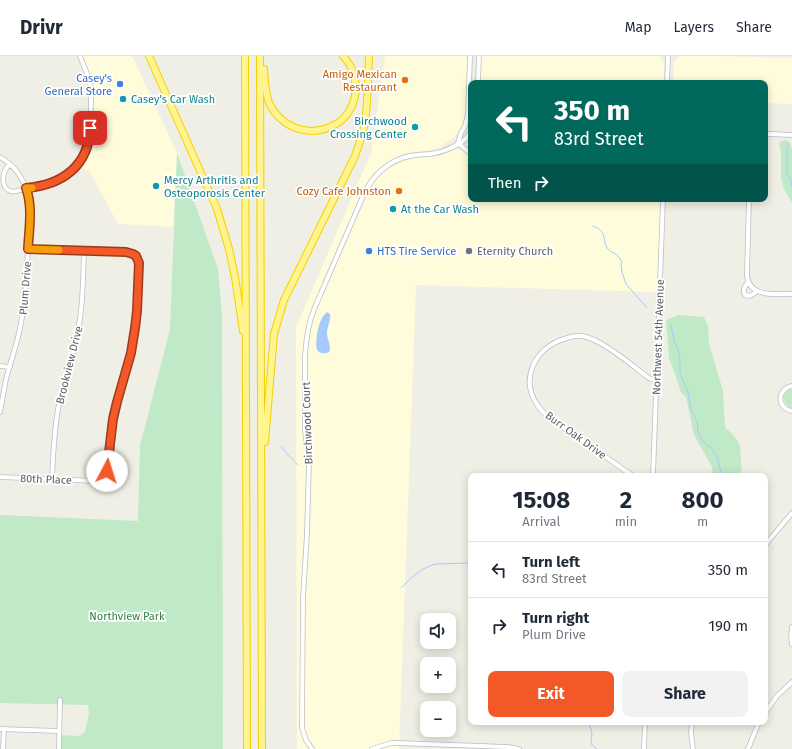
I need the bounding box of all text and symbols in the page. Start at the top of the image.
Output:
text: Drivr [20,16,63,39]
text: Map [625,19,651,36]
text: Layers [673,19,714,36]
text: Share [736,19,772,36]
place label: Amigo Mexican Restaurant [323,68,397,94]
place label: Casey's General Store [45,72,112,98]
marker: Amigo Mexican Restaurant [400,75,410,85]
marker: Casey's General Store [115,79,125,89]
place label: Casey's Car Wash [131,93,215,106]
marker: Casey's Car Wash [118,94,128,104]
text: 350 m [554,94,630,127]
icon: left [488,96,540,148]
pin [73,111,107,145]
place label: Birchwood Crossing Center [330,115,408,141]
icon: arrive [79,117,101,139]
marker: Birchwood Crossing Center [410,122,420,132]
text: 83rd Street [554,128,644,150]
icon: right [530,172,552,194]
place label: Mercy Arthritis and Osteoporosis Center [164,174,266,200]
text: Then [488,174,522,192]
marker: Mercy Arthritis and Osteoporosis Center [151,181,161,191]
place label: Cozy Cafe Johnston [297,185,391,198]
marker: Cozy Cafe Johnston [394,186,404,196]
place label: At the Car Wash [401,203,479,216]
marker: At the Car Wash [388,204,398,214]
place label: HTS Tire Service [377,245,456,258]
place label: Eternity Church [477,245,553,258]
marker: HTS Tire Service [364,246,374,256]
marker: Eternity Church [464,246,474,256]
street label: Plum Drive [17,261,34,316]
street label: Northwest 54th Avenue [650,279,667,395]
street label: Brookview Drive [53,325,85,406]
street label: Birchwood Court [300,381,315,464]
street label: Burr Oak Drive [543,409,609,462]
position arrow [86,450,128,492]
street label: 80th Place [20,472,72,487]
text: 15:08 [512,486,570,514]
text: 2 [620,486,632,514]
text: 800 [682,486,724,514]
text: Arrival [522,514,560,529]
text: min [615,514,637,529]
text: m [697,514,708,529]
text: Turn left [522,553,580,571]
icon: left [488,559,510,581]
text: 350 m [708,561,748,579]
text: 83rd Street [522,571,587,586]
text: Turn right [522,609,589,627]
park label: Northview Park [89,610,165,623]
map controls [420,613,456,737]
button: sound [420,613,456,649]
icon: right [488,615,510,637]
text: 190 m [708,617,748,635]
text: Plum Drive [522,627,586,642]
button: + [420,657,456,693]
button: Exit [488,671,614,717]
button: Share [622,671,748,717]
button: − [420,701,456,737]

